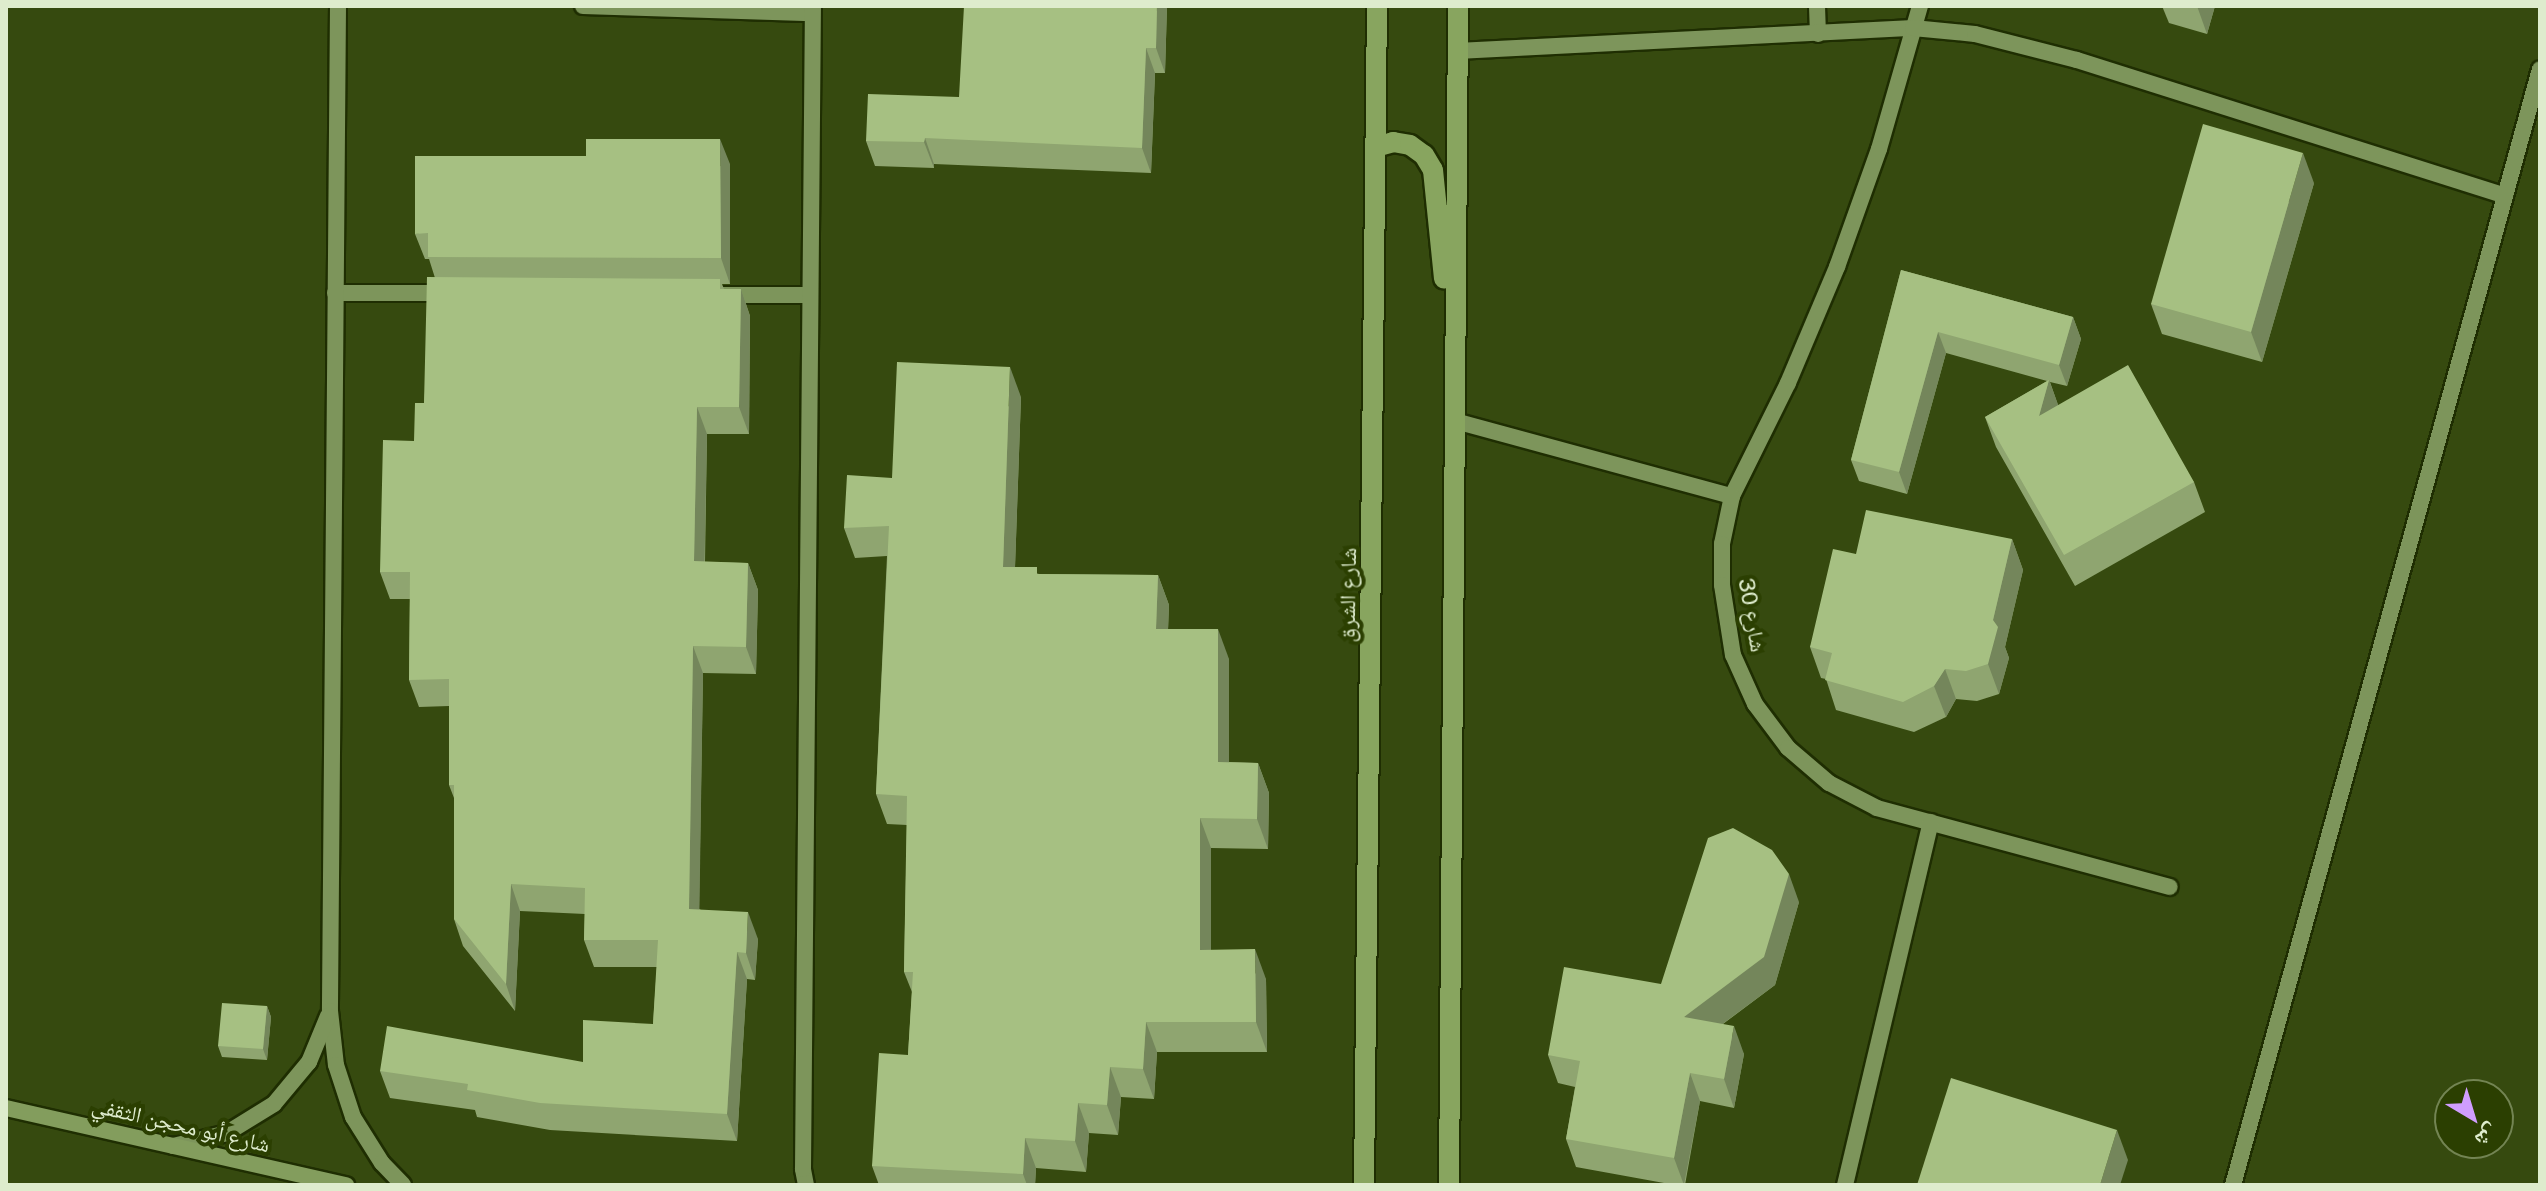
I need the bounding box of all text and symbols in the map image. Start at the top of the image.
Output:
street label: شارع الشرق [1334,547,1362,643]
street label: شارع 30 [1733,576,1771,654]
north arrow [2434,1079,2514,1159]
street label: شارع أبو محجن الثقفي [90,1092,272,1158]
text: ش [2470,1119,2505,1154]

